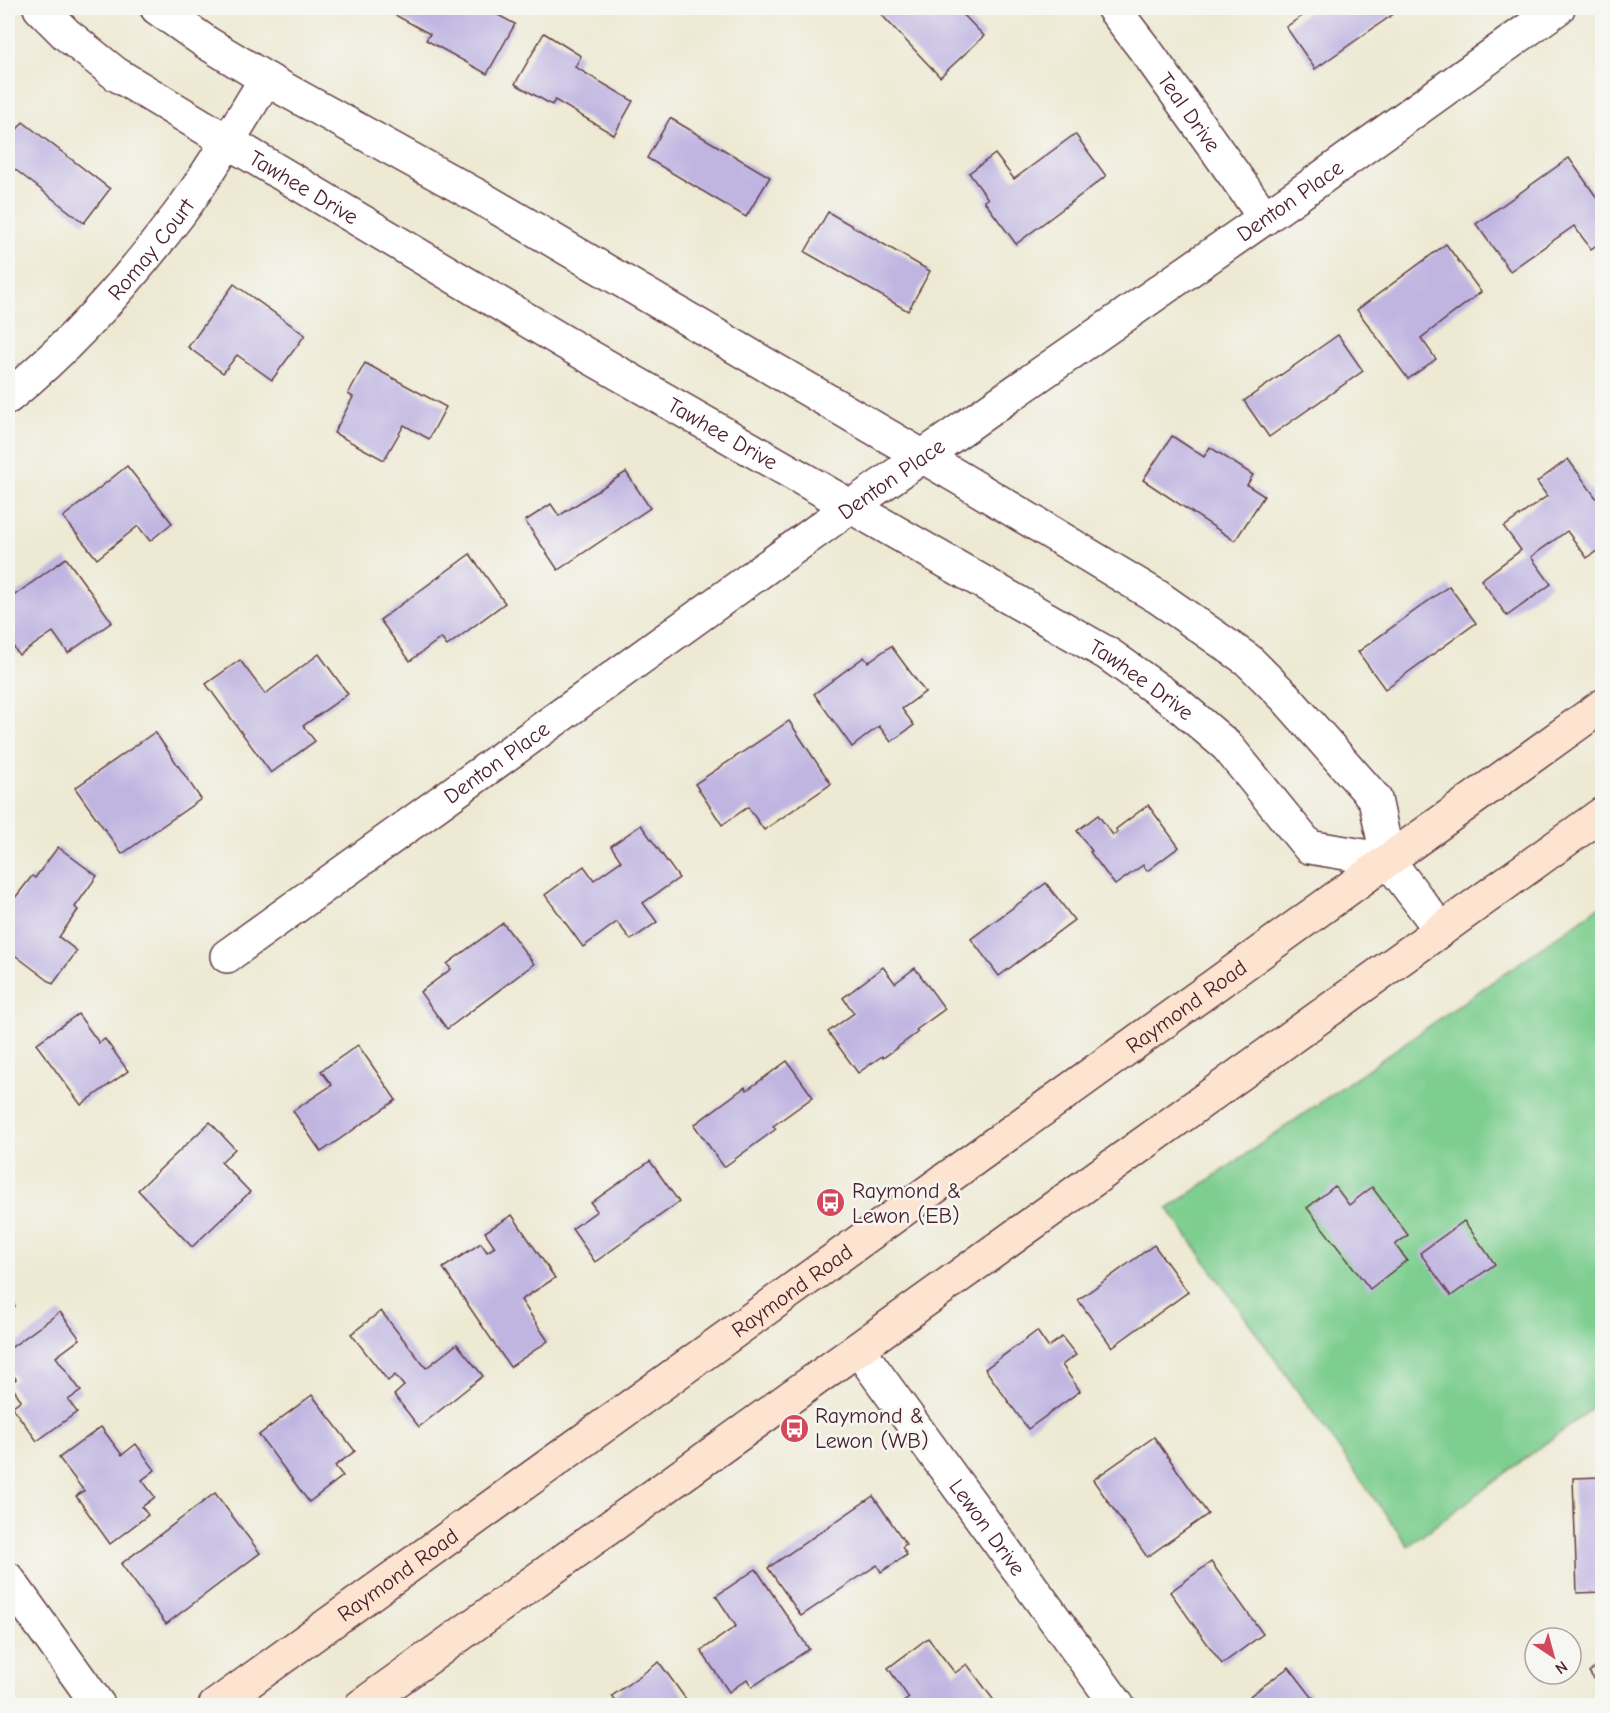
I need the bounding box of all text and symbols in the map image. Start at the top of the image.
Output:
street label: Teal Drive [1151,68,1226,157]
street label: Tawhee Drive [244,145,363,230]
street label: Denton Place [1232,155,1348,247]
street label: Romay Court [103,193,200,306]
street label: Tawhee Drive [663,392,782,476]
street label: Denton Place [833,433,950,525]
street label: Tawhee Drive [1084,634,1199,726]
street label: Denton Place [439,716,555,810]
street label: Raymond Road [1121,955,1252,1059]
place label: Raymond & Lewon (EB) [852,1178,961,1229]
bus stop icon: Raymond & Lewon (EB) [815,1187,847,1219]
street label: Raymond Road [727,1239,858,1343]
place label: Raymond & Lewon (WB) [815,1403,929,1454]
bus stop icon: Raymond & Lewon (WB) [778,1412,810,1444]
street label: Lewon Drive [943,1474,1031,1581]
street label: Raymond Road [333,1523,464,1627]
north arrow [1523,1626,1583,1686]
text: N [1552,1657,1571,1678]

